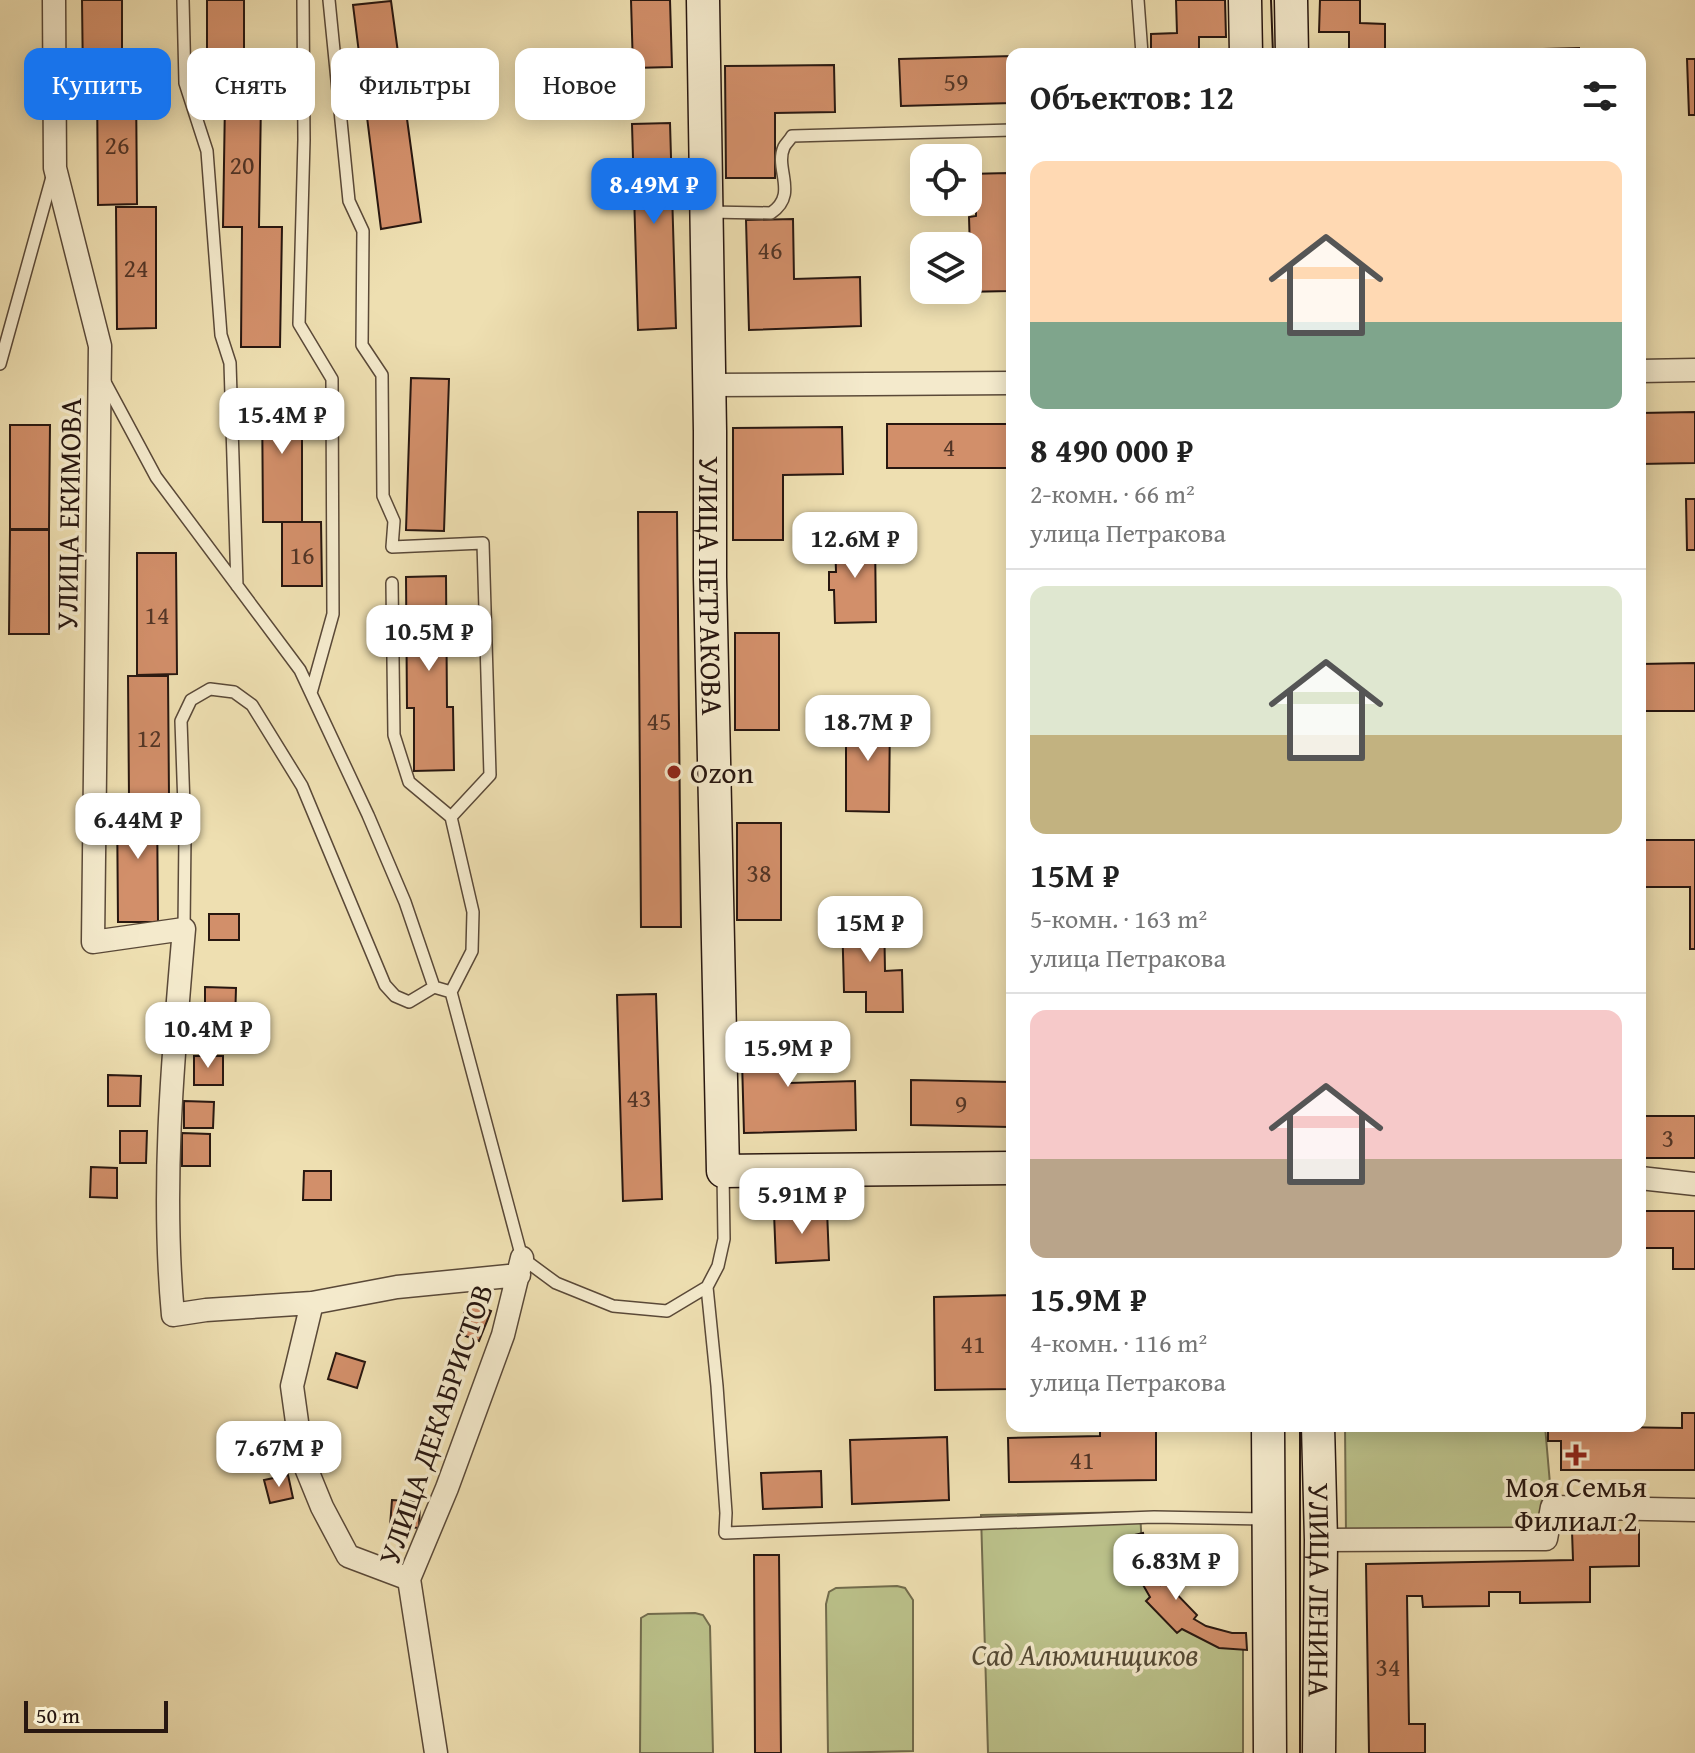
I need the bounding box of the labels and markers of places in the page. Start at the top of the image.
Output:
pin: 8.49M ₽ [580,158,728,226]
pin: 15.4M ₽ [208,388,356,456]
pin: 12.6M ₽ [781,512,929,580]
pin: 10.5M ₽ [355,605,503,673]
pin: 18.7M ₽ [794,695,942,763]
place label: Ozon [690,750,754,794]
marker: Ozon [665,763,683,781]
pin: 6.44M ₽ [64,793,212,861]
pin: 15M ₽ [814,896,926,964]
pin: 10.4M ₽ [134,1002,282,1070]
pin: 15.9M ₽ [714,1021,862,1089]
pin: 5.91M ₽ [728,1168,876,1236]
pin: 7.67M ₽ [205,1421,353,1489]
marker: Моя Семья Филиал 2 [1567,1446,1585,1464]
place label: Моя Семья Филиал 2 [1505,1464,1647,1542]
pin: 6.83M ₽ [1102,1534,1250,1602]

